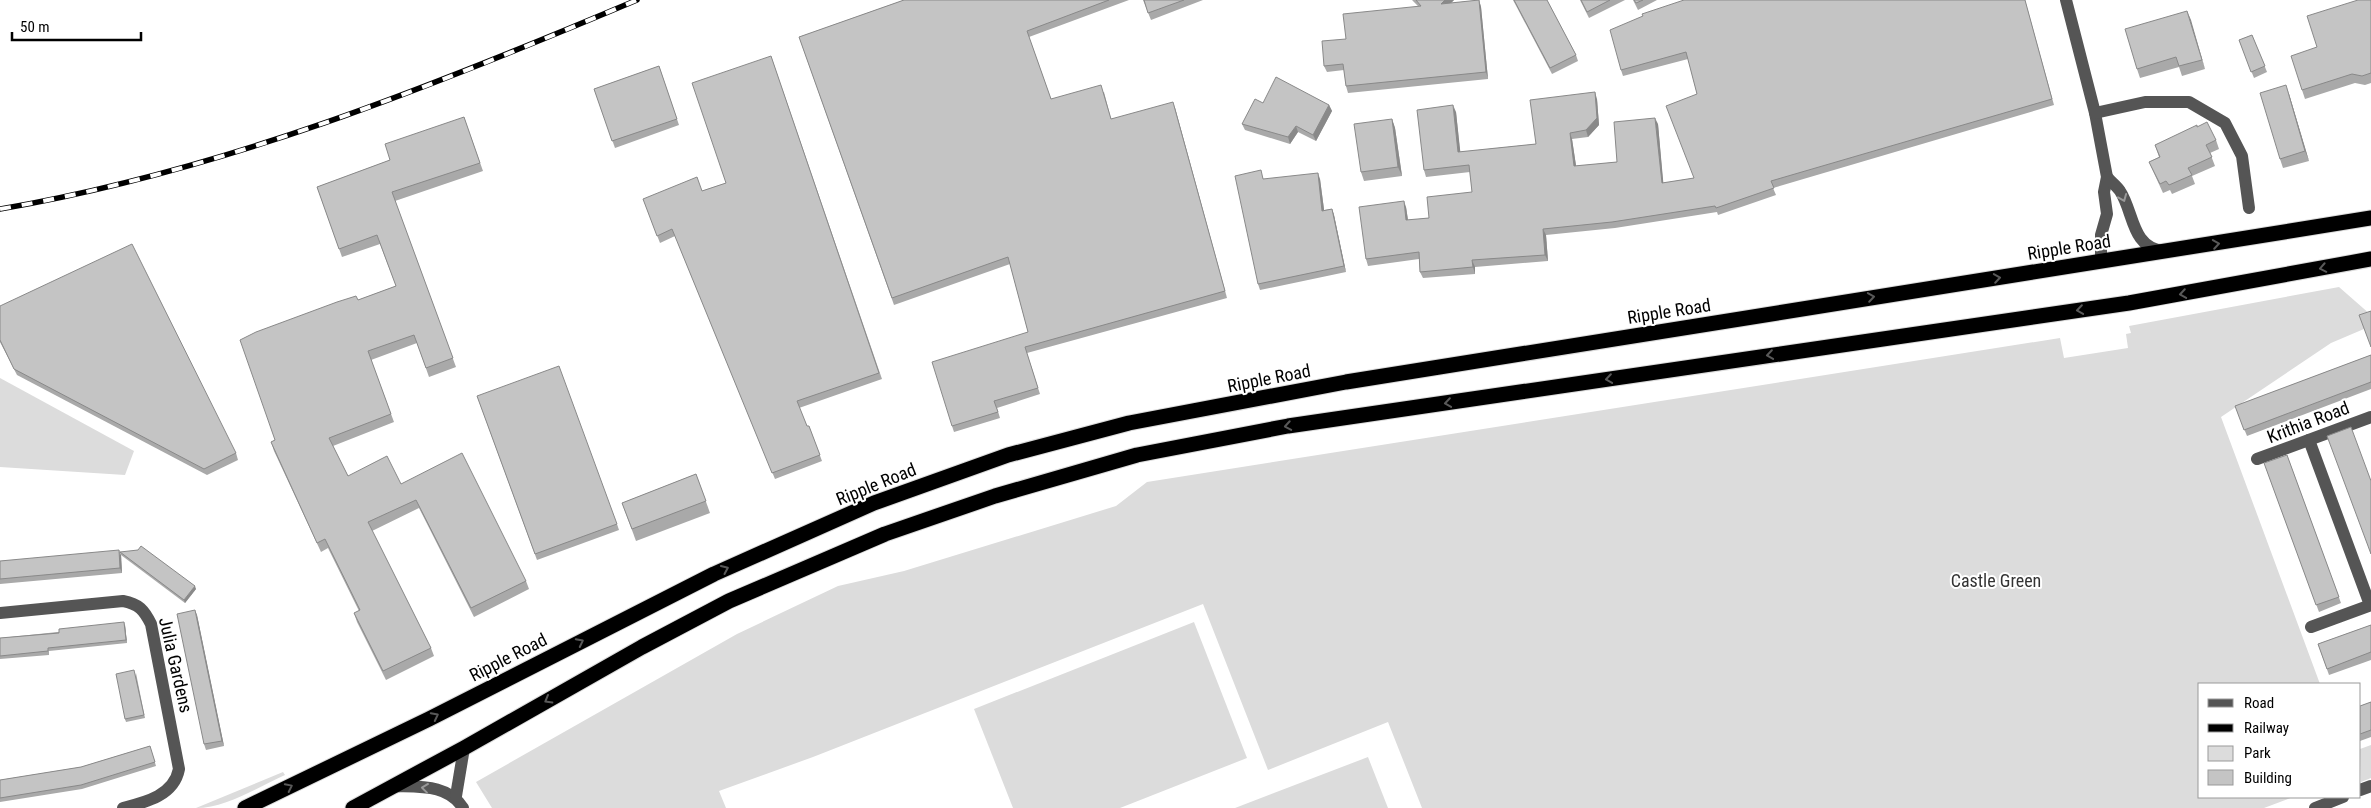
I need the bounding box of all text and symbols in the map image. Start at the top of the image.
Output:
scale bar [12,10,141,42]
text: 50 m [20,18,50,36]
one-way arrow [2117,193,2127,202]
street label: Ripple Road [2026,230,2112,264]
one-way arrow [2212,239,2220,249]
one-way arrow [2319,263,2328,273]
one-way arrow [1992,273,2001,283]
one-way arrow [2178,288,2186,299]
one-way arrow [1867,293,1876,303]
street label: Ripple Road [1626,294,1712,328]
one-way arrow [2076,304,2085,314]
one-way arrow [1765,349,1773,360]
street label: Ripple Road [1226,360,1312,396]
one-way arrow [1605,373,1613,384]
one-way arrow [1444,397,1453,407]
street label: Krithia Road [2264,397,2352,447]
one-way arrow [1283,421,1292,431]
street label: Ripple Road [833,458,919,510]
one-way arrow [720,564,729,575]
park label: Castle Green [1951,570,2041,591]
street label: Julia Gardens [155,615,197,715]
street label: Ripple Road [466,629,550,685]
one-way arrow [575,638,584,648]
legend [2198,683,2361,798]
one-way arrow [545,694,554,704]
text: Road [2244,694,2274,712]
one-way arrow [430,712,439,722]
text: Railway [2244,719,2289,737]
text: Park [2244,744,2271,762]
text: Building [2244,769,2292,787]
one-way arrow [284,783,293,793]
one-way arrow [420,783,428,794]

